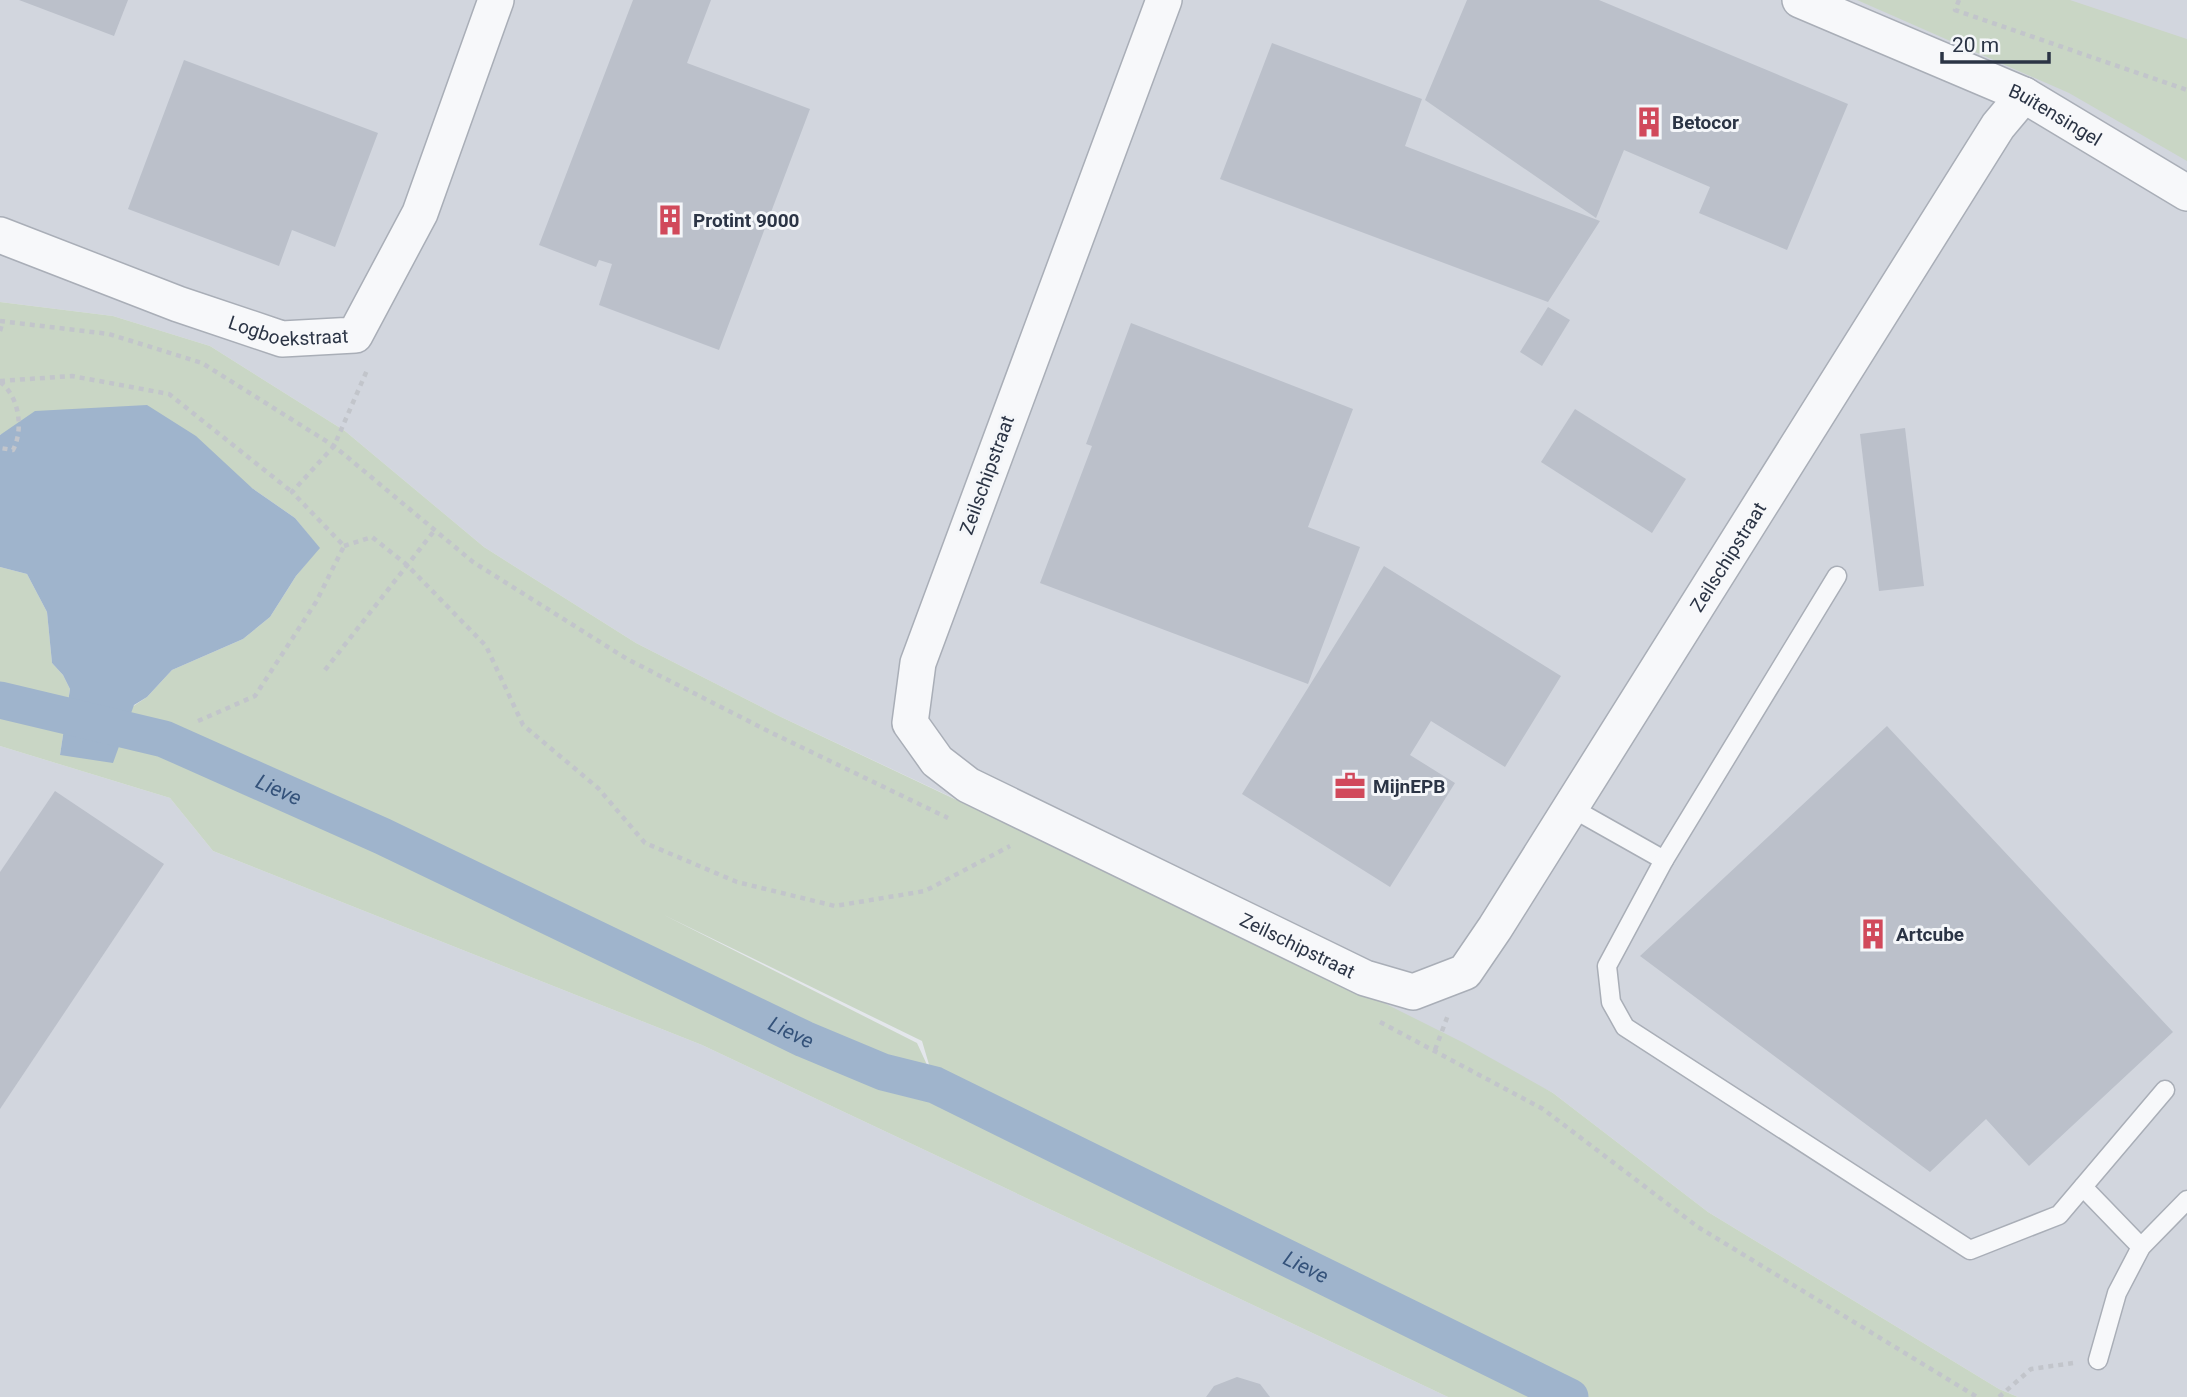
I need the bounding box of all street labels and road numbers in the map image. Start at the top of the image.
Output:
street label: Buitensingel [2005,78,2106,151]
street label: Logboekstraat [226,310,349,351]
street label: Zeilschipstraat [955,412,1019,538]
street label: Zeilschipstraat [1685,498,1771,616]
street label: Zeilschipstraat [1236,908,1359,983]

